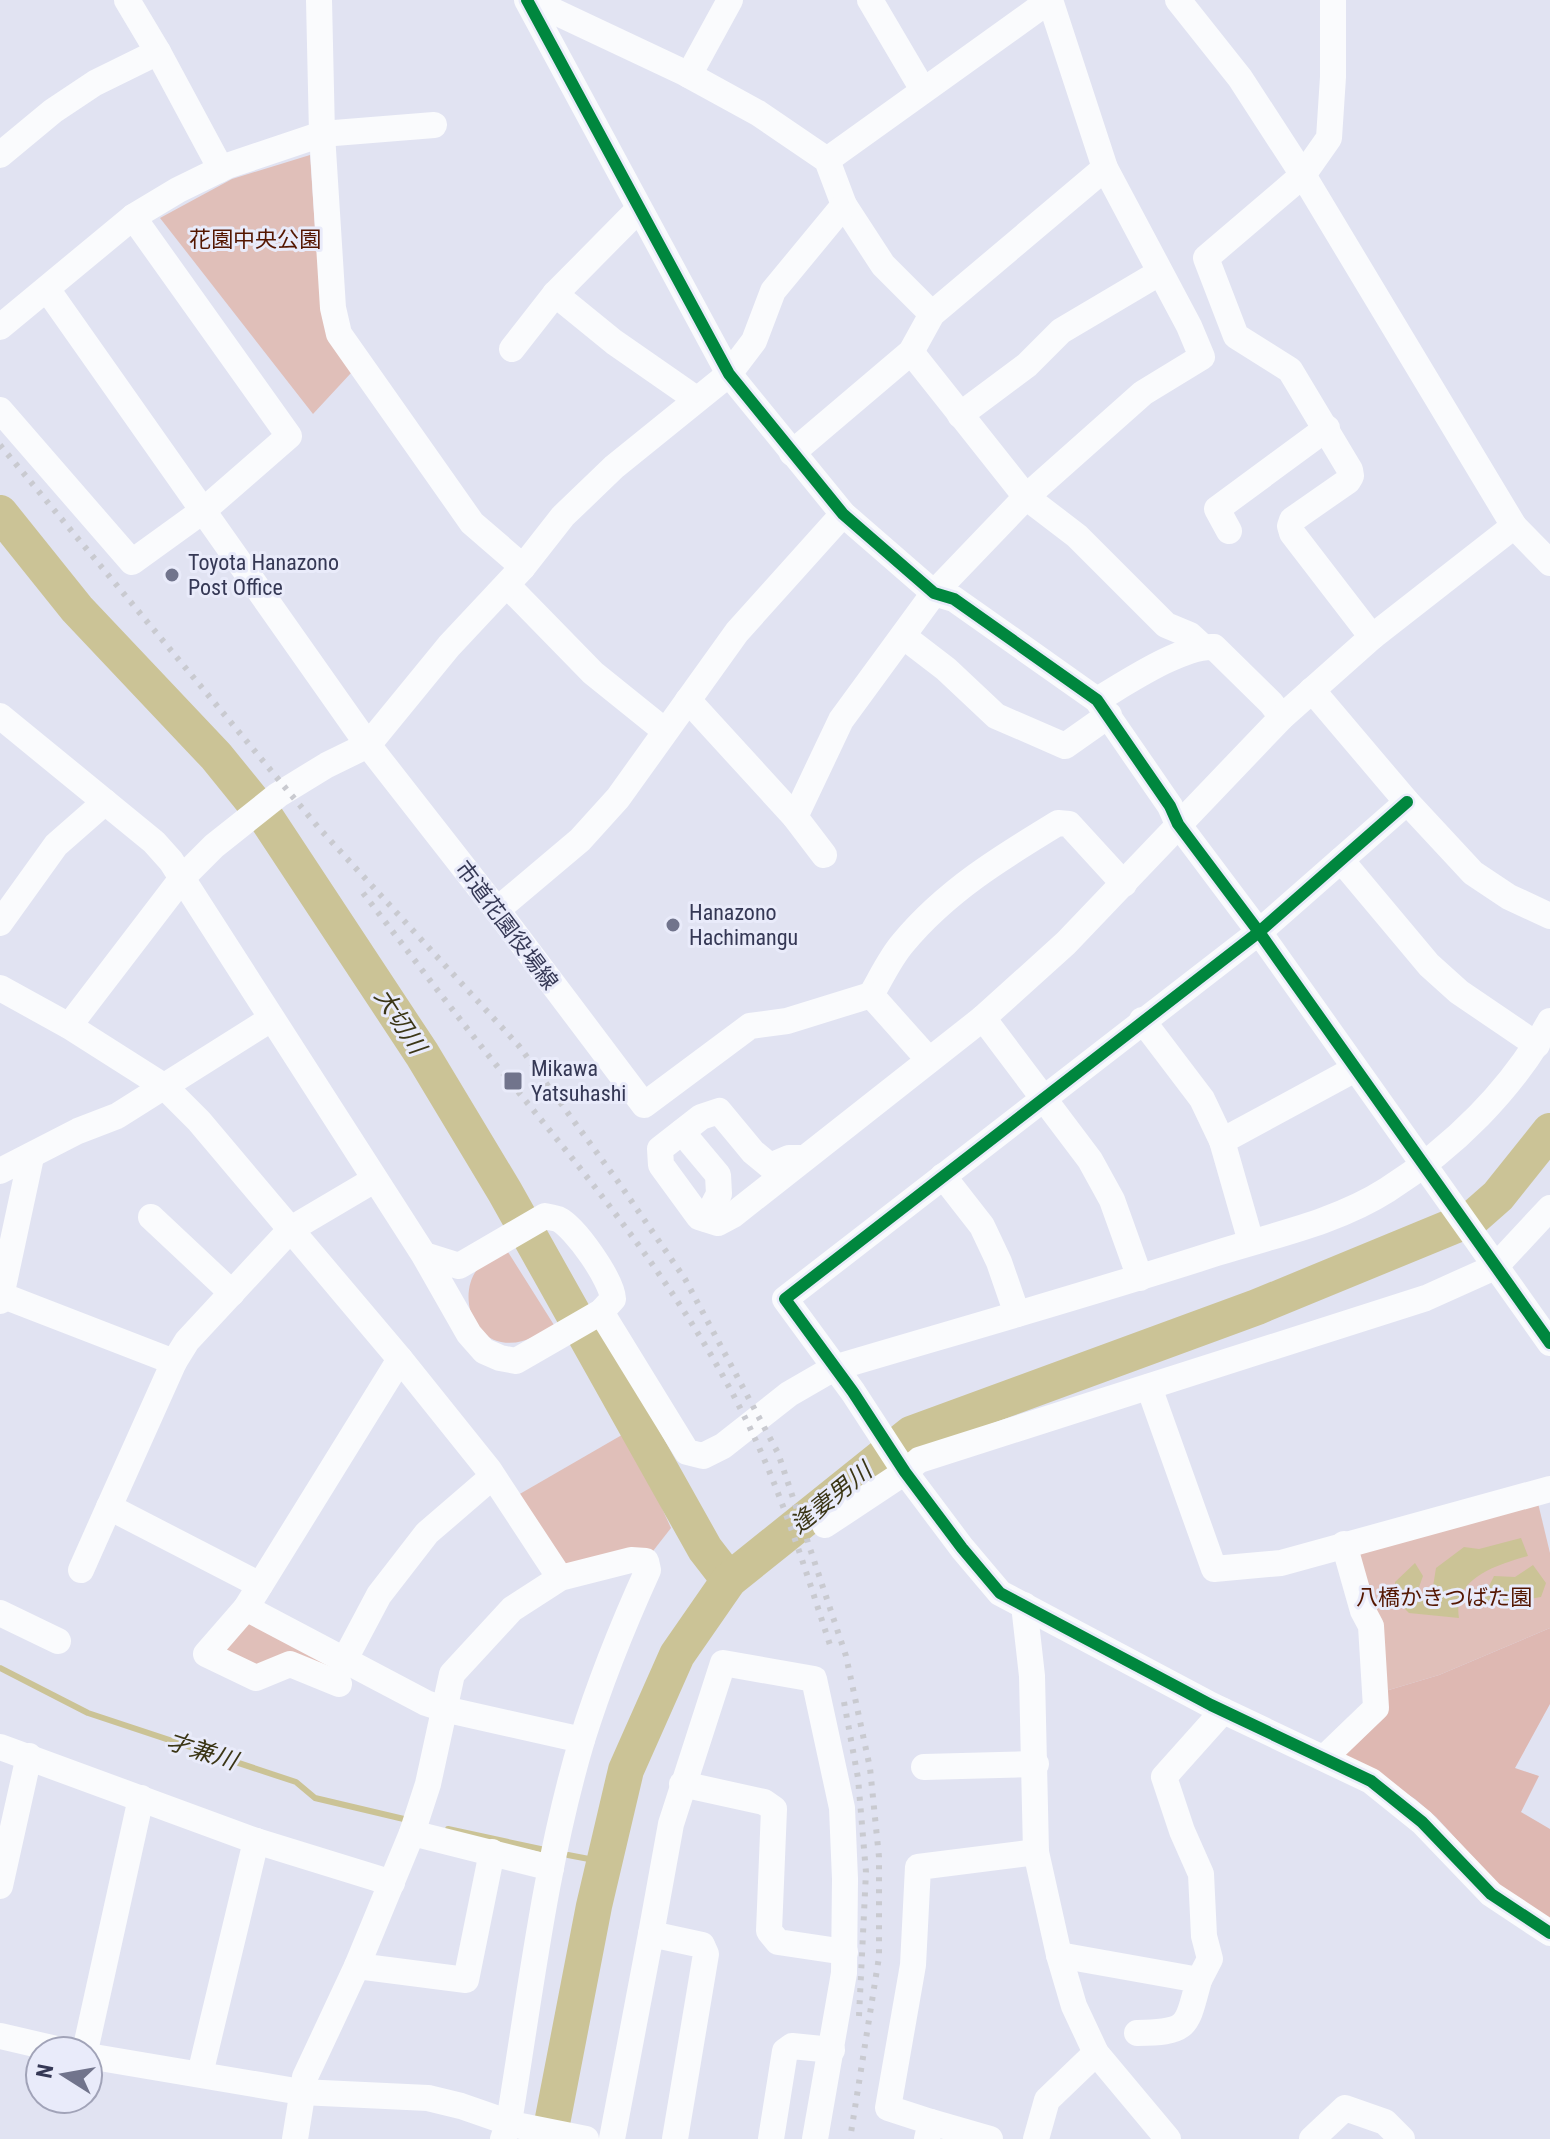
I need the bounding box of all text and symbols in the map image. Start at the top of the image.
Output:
park label: 花園中央公園 [189,227,321,252]
place label: Toyota Hanazono Post Office [188,550,339,600]
marker: Toyota Hanazono Post Office [163,566,181,584]
street label: 市道花園役場線 [450,856,563,994]
place label: Hanazono Hachimangu [689,900,798,950]
marker: Hanazono Hachimangu [664,916,682,934]
water label: 大切川 [369,983,433,1061]
place label: Mikawa Yatsuhashi [531,1056,626,1106]
marker: Mikawa Yatsuhashi [502,1070,524,1092]
water label: 逢妻男川 [785,1455,879,1539]
park label: 八橋かきつばた園 [1356,1585,1532,1610]
water label: 才兼川 [163,1727,243,1776]
north arrow [24,2035,104,2115]
text: N [31,2062,58,2080]

